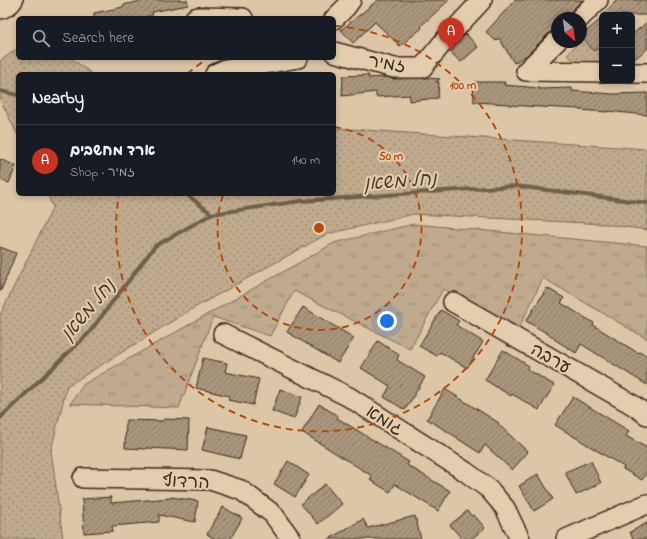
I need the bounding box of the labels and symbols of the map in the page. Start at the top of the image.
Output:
north arrow [551,12,587,48]
pin: A [438,18,464,51]
street label: זמיר [366,49,407,81]
text: 100 m [450,77,477,95]
text: 50 m [379,148,404,166]
water label: נחל משאן [362,166,439,199]
centre of rings [312,221,326,235]
water label: נחל משאן [55,273,124,348]
your location [377,311,397,331]
street label: ערבה [525,338,575,382]
street label: גומא [360,400,408,443]
street label: הרדוף [162,469,210,497]

